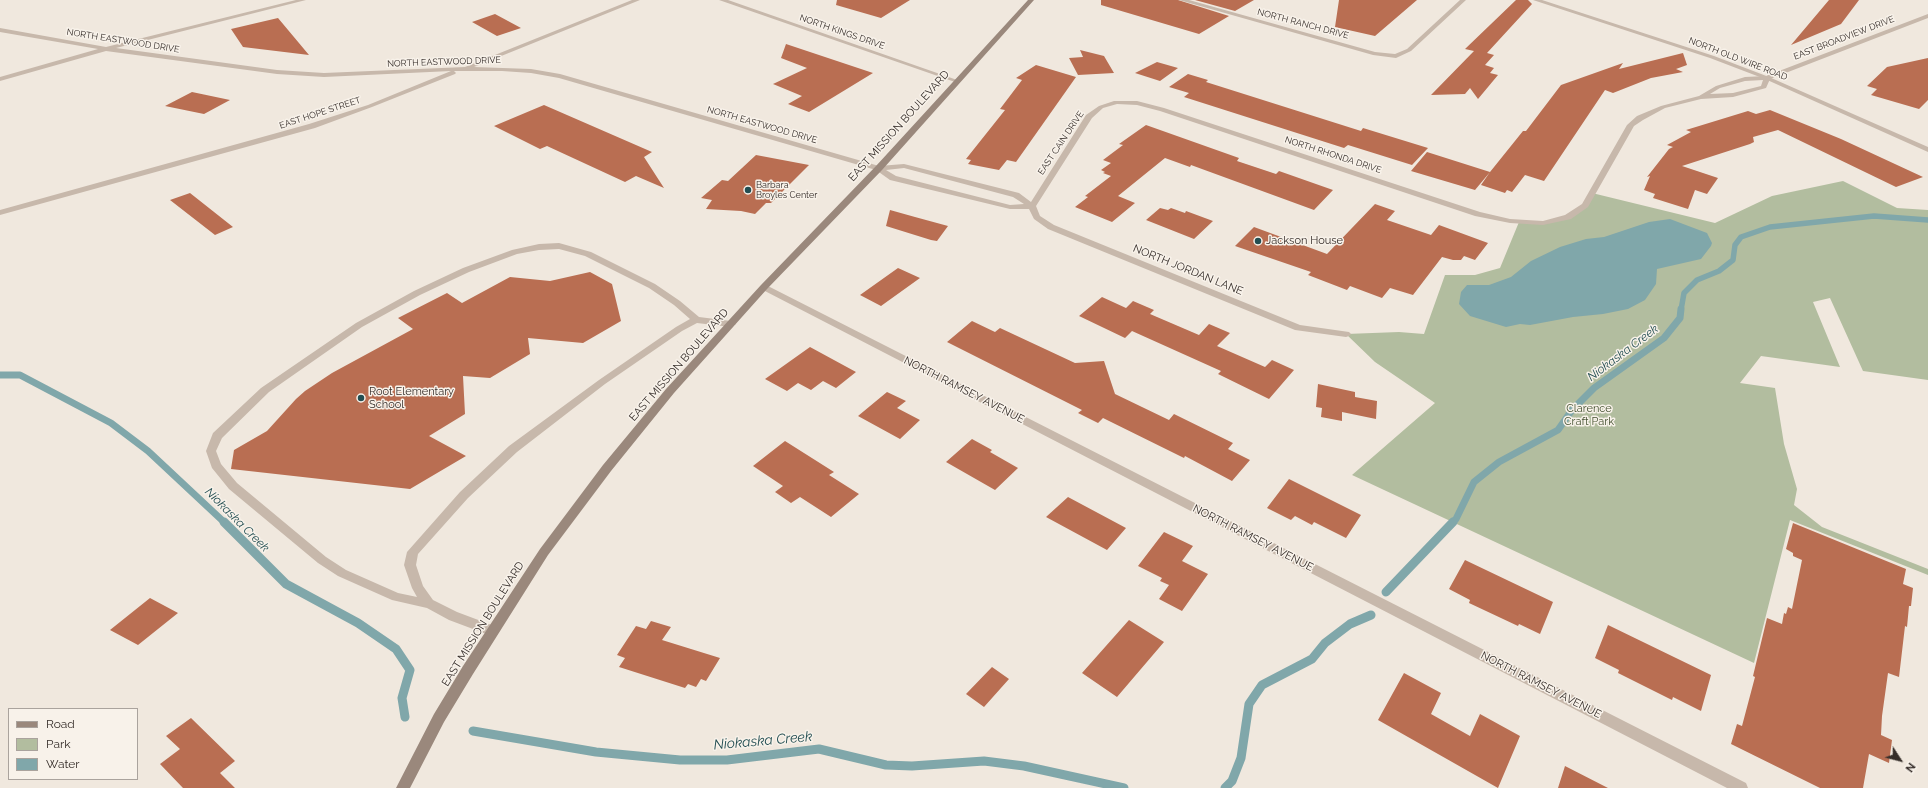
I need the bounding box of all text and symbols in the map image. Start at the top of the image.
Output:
street label: NORTH RANCH DRIVE [1256,7,1350,41]
street label: NORTH KINGS DRIVE [798,12,886,52]
street label: EAST BROADVIEW DRIVE [1792,14,1896,62]
street label: NORTH EASTWOOD DRIVE [66,27,180,55]
street label: NORTH OLD WIRE ROAD [1687,35,1789,83]
street label: NORTH EASTWOOD DRIVE [387,55,501,69]
street label: EAST MISSION BOULEVARD [846,68,952,184]
street label: EAST HOPE STREET [278,95,362,131]
street label: NORTH EASTWOOD DRIVE [706,104,818,146]
street label: EAST CAIN DRIVE [1036,109,1086,177]
street label: NORTH RHONDA DRIVE [1283,134,1383,176]
place label: Barbara Broyles Center [756,180,817,201]
marker: Barbara Broyles Center [743,185,753,195]
place label: Jackson House [1266,234,1343,248]
marker: Jackson House [1253,236,1263,246]
street label: NORTH JORDAN LANE [1131,242,1245,298]
street label: EAST MISSION BOULEVARD [627,306,731,424]
water label: Niokaska Creek [1585,322,1661,384]
street label: NORTH RAMSEY AVENUE [902,354,1026,426]
place label: Root Elementary School [369,385,454,411]
marker: Root Elementary School [356,393,366,403]
park label: Clarence Craft Park [1564,402,1614,428]
water label: Niokaska Creek [202,485,272,555]
street label: NORTH RAMSEY AVENUE [1191,502,1315,574]
street label: EAST MISSION BOULEVARD [439,559,527,689]
street label: NORTH RAMSEY AVENUE [1479,649,1603,721]
legend [8,708,138,780]
text: Road [46,717,75,731]
water label: Niokaska Creek [713,728,813,754]
text: Park [46,737,71,751]
north arrow [1880,740,1920,780]
text: Water [46,757,80,771]
text: N [1902,760,1918,775]

